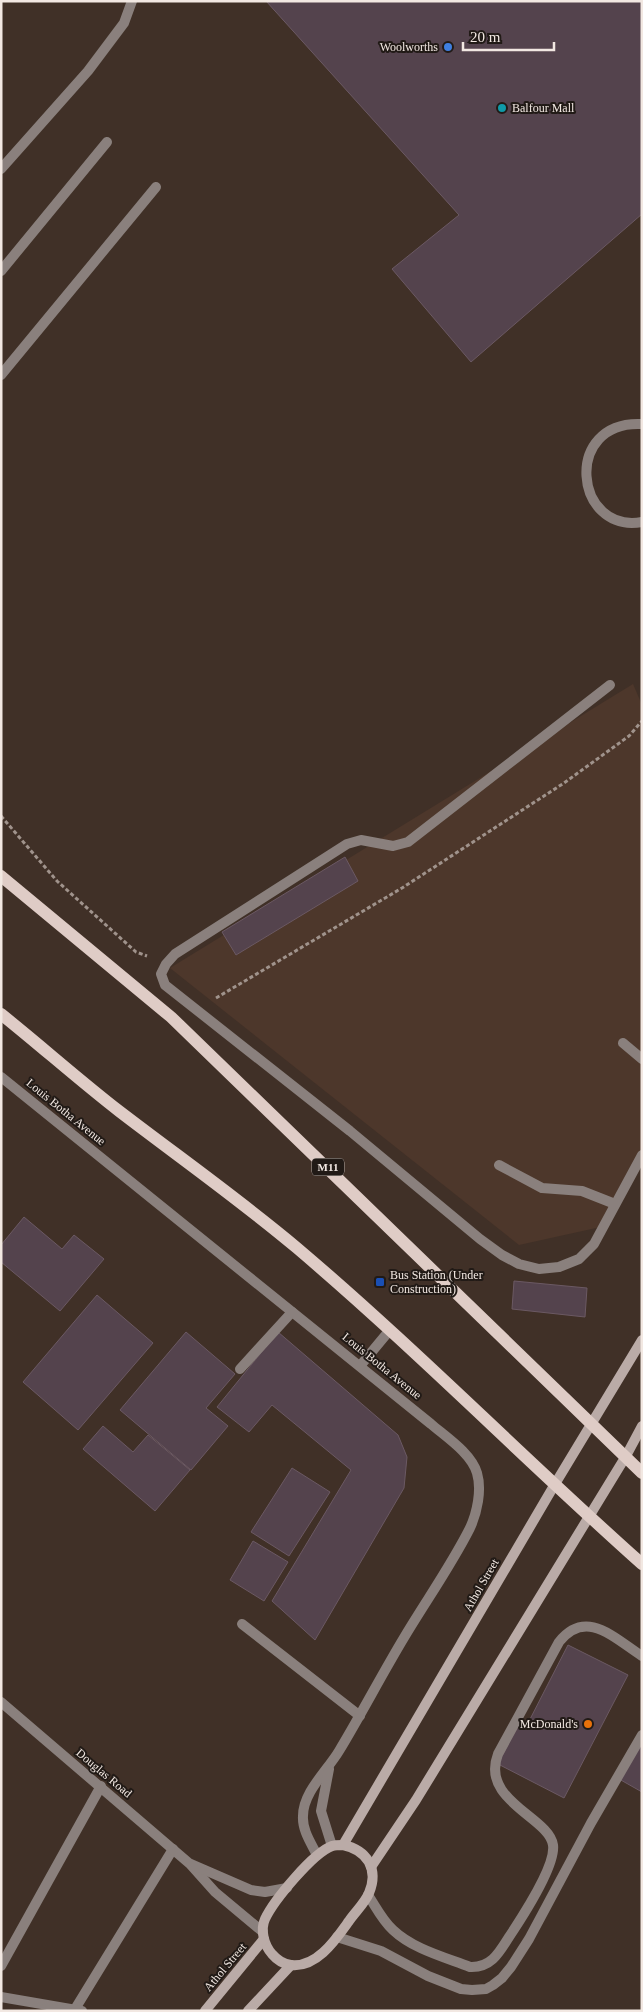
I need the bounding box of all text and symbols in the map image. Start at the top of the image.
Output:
scale bar [463,20,554,52]
text: 20 m [470,29,501,45]
place label: Woolworths [380,40,438,54]
marker: Woolworths [442,41,454,53]
place label: Balfour Mall [512,101,575,115]
marker: Balfour Mall [496,102,508,114]
street label: Louis Botha Avenue [24,1076,108,1148]
road number: M11 [312,1158,344,1176]
place label: Bus Station (Under Construction) [390,1268,483,1296]
marker: Bus Station (Under Construction) [374,1276,386,1288]
street label: Louis Botha Avenue [340,1330,424,1402]
street label: Athol Street [460,1556,502,1614]
place label: McDonald's [520,1717,578,1731]
marker: McDonald's [582,1718,594,1730]
street label: Douglas Road [73,1746,135,1800]
street label: Athol Street [201,1940,250,1994]

